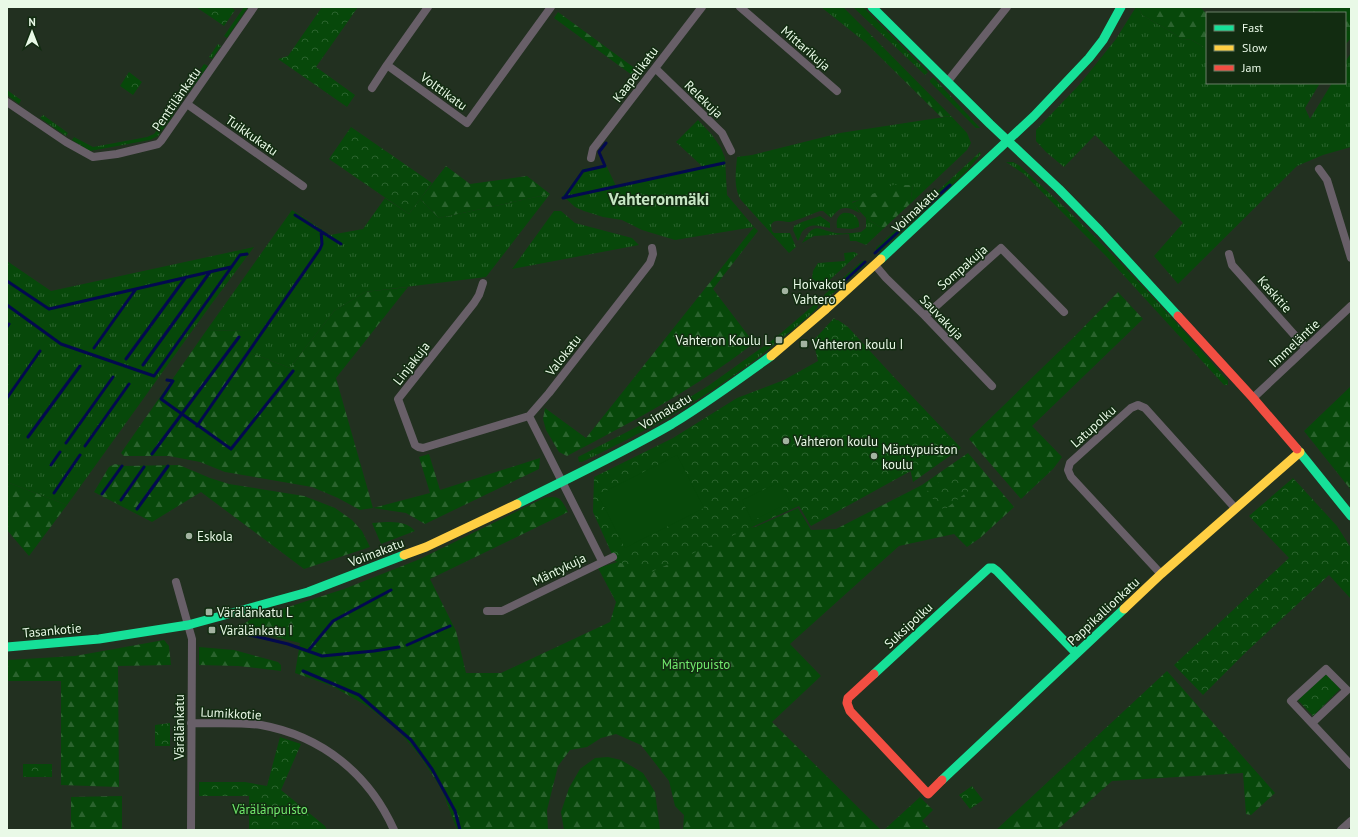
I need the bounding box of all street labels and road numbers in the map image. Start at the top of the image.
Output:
street label: Mittarikuja [777,22,834,75]
street label: Kaapelikatu [609,43,662,106]
street label: Penttilänkatu [148,64,205,135]
street label: Volttikatu [416,68,470,114]
street label: Relekuja [681,77,727,122]
street label: Tuikkukatu [222,111,281,160]
street label: Voimakatu [888,184,942,237]
street label: Sompakuja [934,241,991,294]
street label: Kaskitie [1254,272,1296,316]
street label: Sauvakuja [916,291,967,343]
street label: Immeläntie [1265,316,1323,371]
street label: Valokatu [541,331,585,380]
street label: Linjakuja [389,338,434,388]
street label: Voimakatu [635,389,695,434]
street label: Latupolku [1067,402,1120,451]
street label: Voimakatu [345,534,406,571]
street label: Mäntykuja [530,549,589,590]
street label: Pappikallionkatu [1064,574,1143,649]
street label: Suksipolku [881,599,936,652]
street label: Tasankotie [22,619,82,642]
street label: Värälänkatu [171,694,188,761]
street label: Lumikkotie [200,703,262,724]

